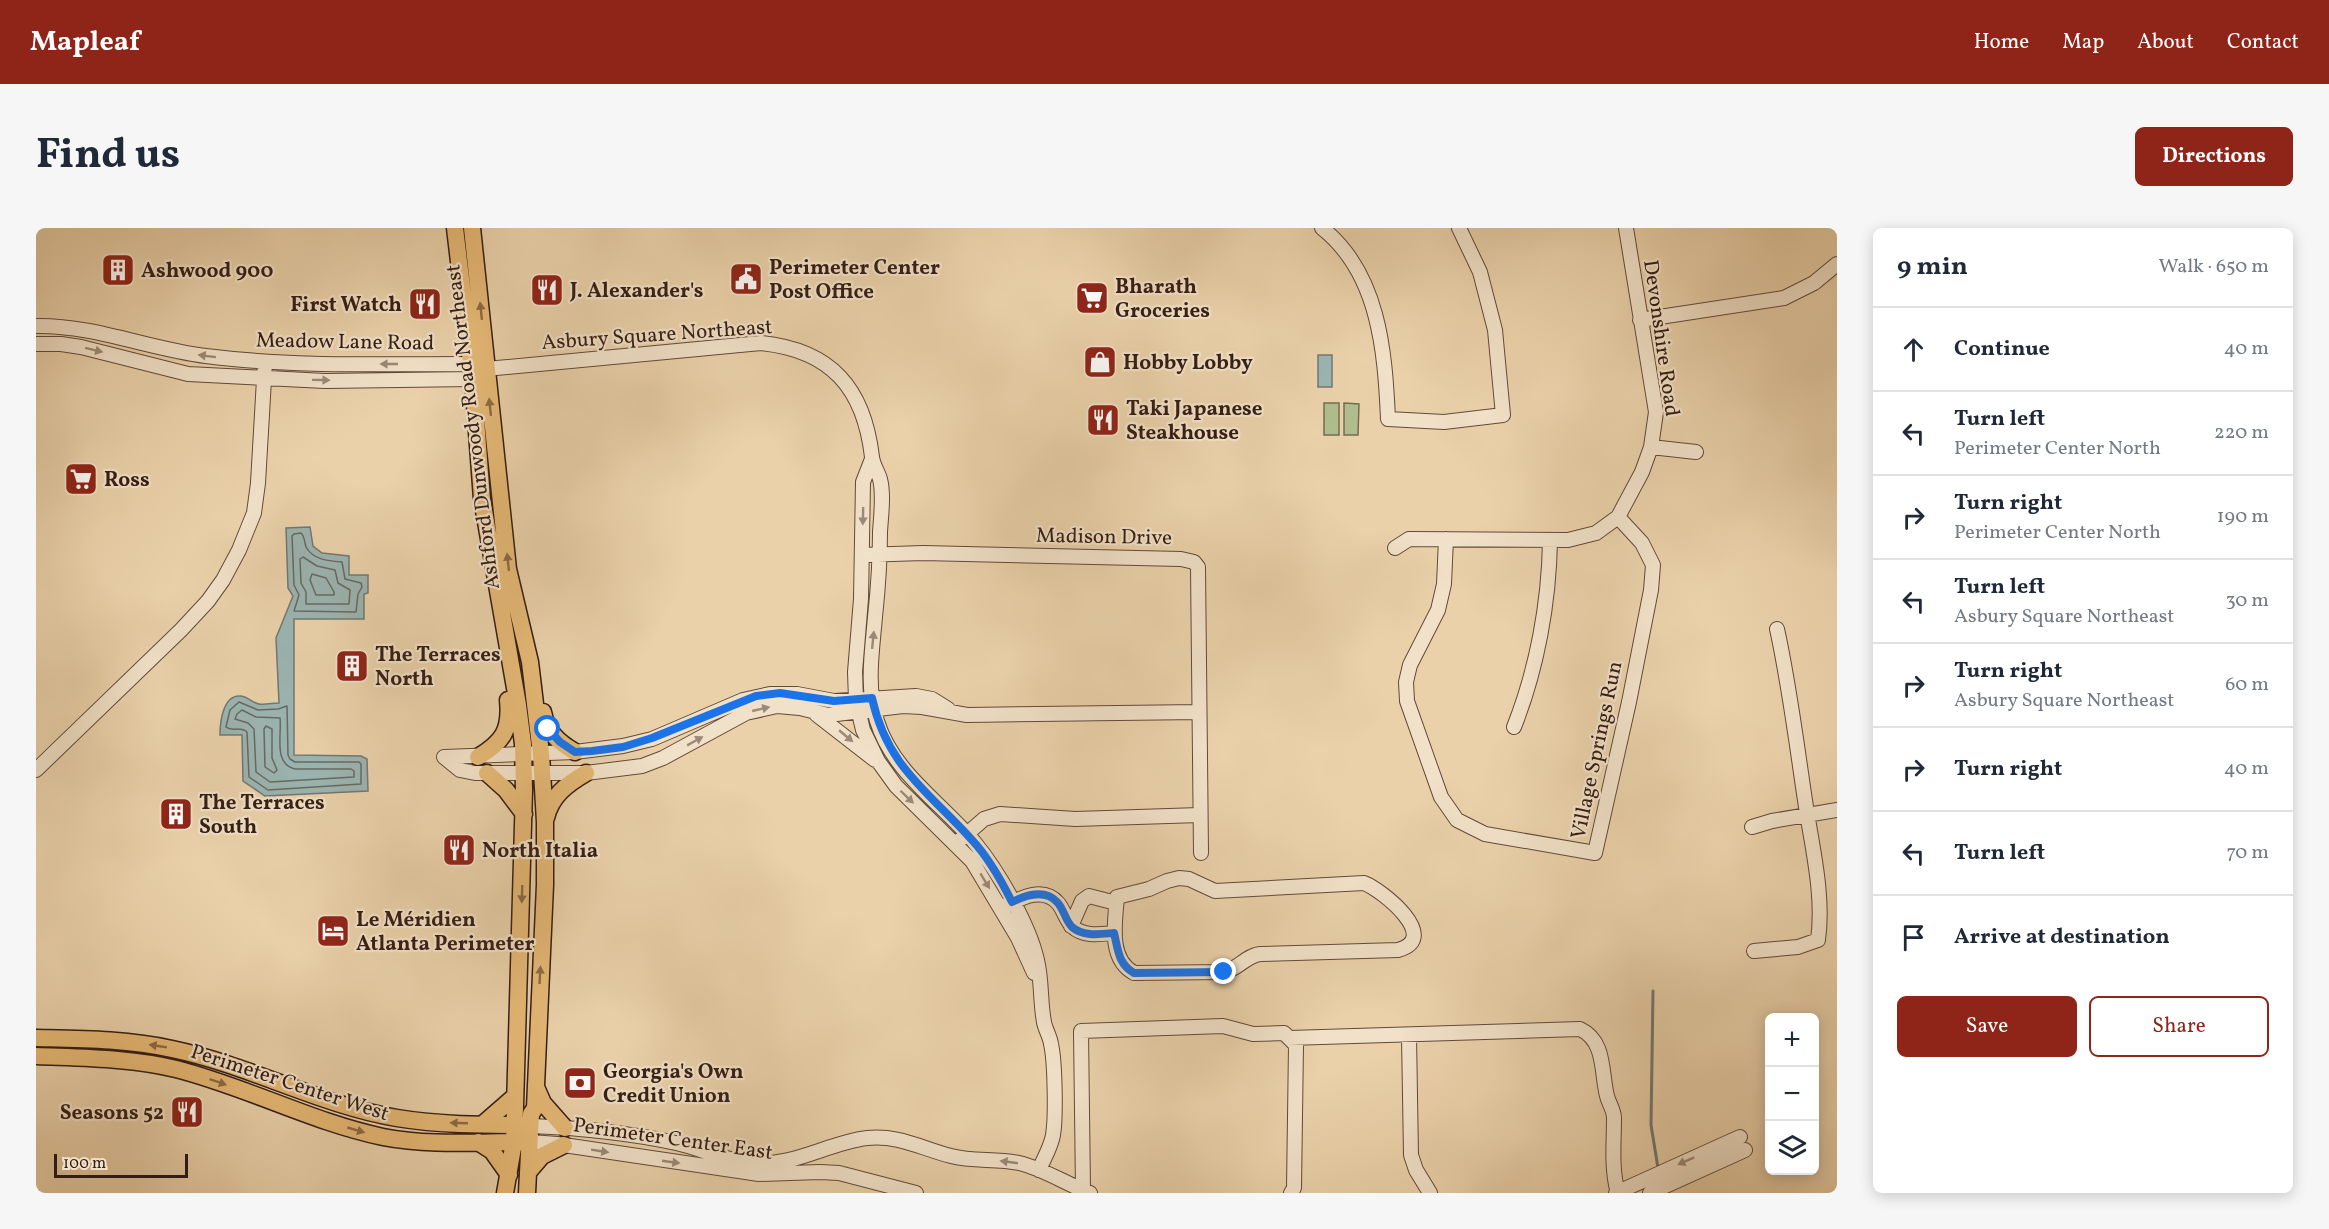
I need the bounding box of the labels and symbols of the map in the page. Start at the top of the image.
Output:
building icon: Ashwood 900 [100,252,136,288]
place label: Perimeter Center Post Office [769,254,940,307]
place label: Ashwood 900 [141,257,274,286]
street label: Devonshire Road [1635,258,1686,418]
public building icon: Perimeter Center Post Office [728,261,764,297]
street label: Ashford Dunwoody Road Northeast [439,263,508,591]
restaurant icon: J. Alexander's [529,272,565,308]
place label: Bharath Groceries [1115,273,1210,326]
place label: J. Alexander's [569,277,703,306]
supermarket icon: Bharath Groceries [1074,280,1110,316]
restaurant icon: First Watch [407,286,443,322]
place label: First Watch [290,291,402,320]
one-way arrow [476,302,486,321]
street label: Asbury Square Northeast [541,313,774,358]
street label: Meadow Lane Road [255,326,434,359]
shop icon: Hobby Lobby [1082,344,1118,380]
one-way arrow [85,346,103,356]
place label: Hobby Lobby [1123,349,1253,378]
one-way arrow [197,351,216,361]
one-way arrow [379,359,398,369]
one-way arrow [312,376,331,385]
place label: Taki Japanese Steakhouse [1126,395,1263,448]
one-way arrow [485,397,495,416]
restaurant icon: Taki Japanese Steakhouse [1085,402,1121,438]
supermarket icon: Ross [63,461,99,497]
place label: Ross [104,466,150,495]
one-way arrow [858,507,868,526]
street label: Madison Drive [1036,522,1172,553]
one-way arrow [503,552,513,571]
one-way arrow [868,630,878,649]
place label: The Terraces North [375,641,501,694]
building icon: The Terraces North [334,648,370,684]
street label: Village Springs Run [1564,659,1631,842]
one-way arrow [751,704,770,714]
route start [534,715,560,741]
one-way arrow [838,730,854,743]
one-way arrow [687,736,704,746]
place label: The Terraces South [199,789,325,842]
one-way arrow [899,789,913,803]
building icon: The Terraces South [158,796,194,832]
restaurant icon: North Italia [441,832,477,868]
place label: North Italia [482,837,598,866]
one-way arrow [980,873,991,889]
one-way arrow [517,884,526,903]
place label: Le Méridien Atlanta Perimeter [356,906,534,959]
hotel icon: Le Méridien Atlanta Perimeter [315,913,351,949]
route end [1210,958,1236,984]
one-way arrow [536,966,545,985]
street label: Perimeter Center West [187,1038,392,1129]
one-way arrow [148,1042,167,1051]
place label: Georgia's Own Credit Union [603,1058,744,1111]
bank icon: Georgia's Own Credit Union [562,1065,598,1101]
one-way arrow [209,1077,227,1087]
restaurant icon: Seasons 52 [169,1094,205,1130]
place label: Seasons 52 [60,1099,164,1128]
street label: Perimeter Center East [571,1111,774,1168]
one-way arrow [449,1119,468,1128]
one-way arrow [347,1126,365,1135]
one-way arrow [591,1147,610,1156]
scale bar [54,1151,188,1178]
one-way arrow [1677,1156,1695,1166]
one-way arrow [662,1157,681,1166]
one-way arrow [999,1157,1018,1166]

